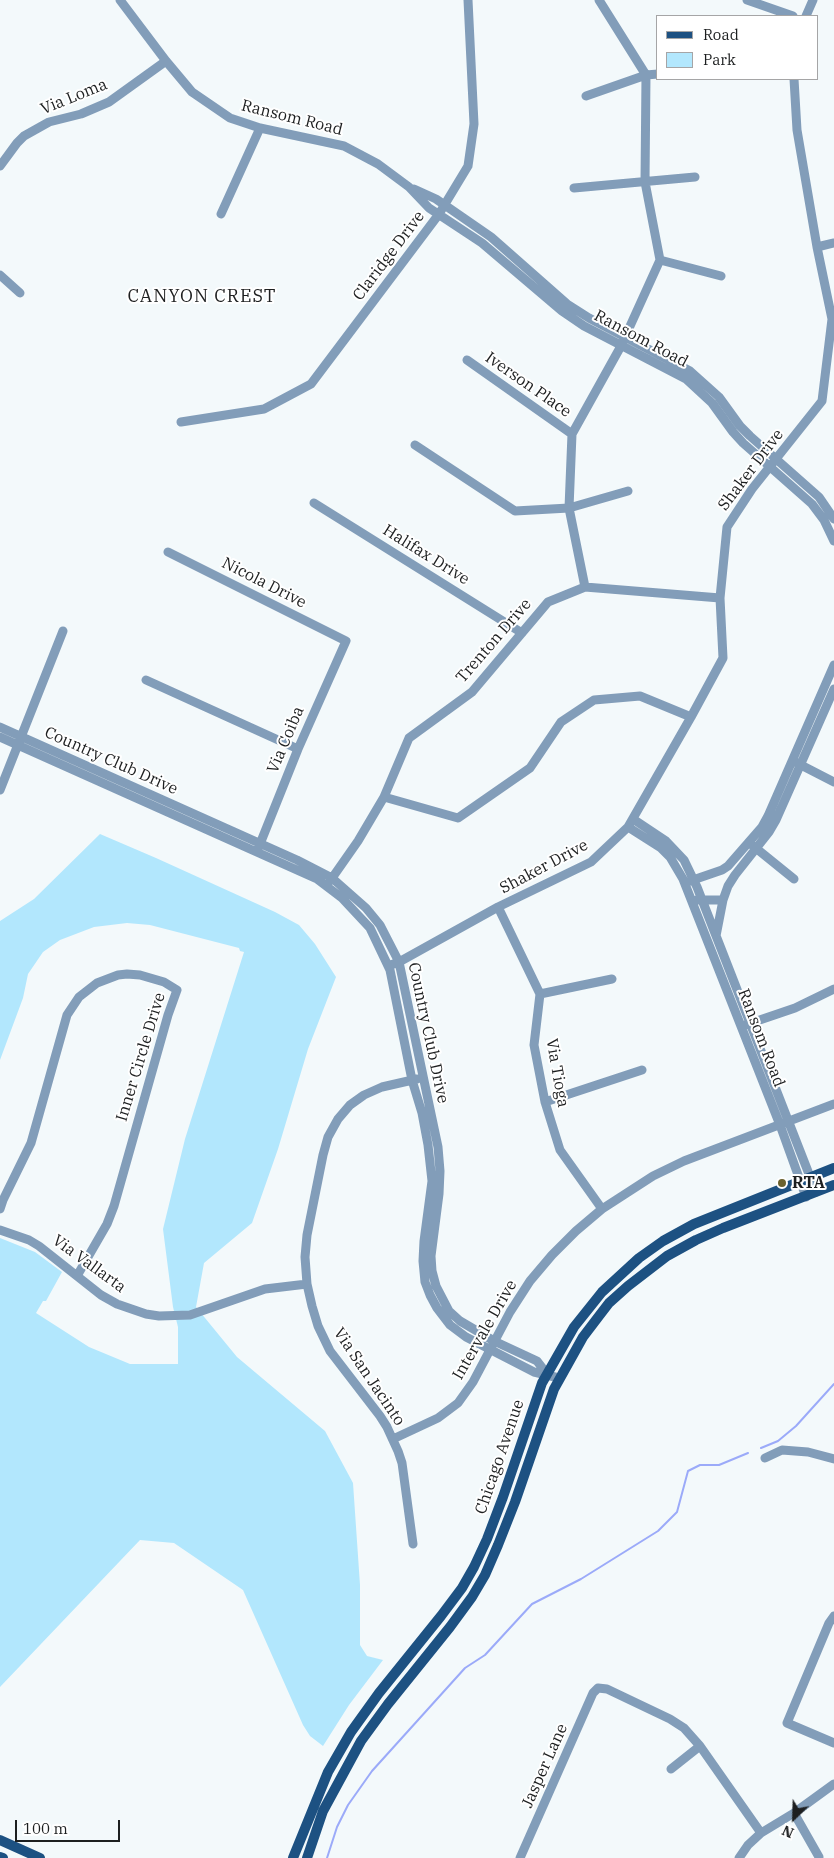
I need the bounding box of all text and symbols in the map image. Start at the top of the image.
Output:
legend [656,15,819,80]
text: Road [703,25,739,44]
text: Park [703,50,736,69]
street label: Via Loma [38,75,110,119]
street label: Ransom Road [239,96,345,140]
street label: Claridge Drive [349,207,429,305]
district label: CANYON CREST [126,286,278,308]
street label: Ransom Road [591,306,691,372]
street label: Iverson Place [481,348,575,422]
street label: Shaker Drive [714,425,788,515]
street label: Halifax Drive [379,521,473,589]
street label: Nicola Drive [219,554,309,612]
street label: Trenton Drive [452,595,536,687]
street label: Via Coiba [263,704,309,776]
street label: Country Club Drive [42,723,180,799]
street label: Shaker Drive [497,836,591,898]
street label: Country Club Drive [404,961,452,1105]
street label: Ransom Road [733,986,789,1090]
street label: Inner Circle Drive [112,990,170,1124]
street label: Via Tioga [541,1037,573,1109]
place label: RTA [792,1173,825,1193]
marker: RTA [776,1177,788,1189]
street label: Via Vallarta [49,1231,129,1297]
street label: Intervale Drive [449,1277,521,1383]
street label: Via San Jacinto [329,1324,409,1430]
street label: Chicago Avenue [471,1397,529,1517]
street label: Jasper Lane [518,1721,572,1811]
north arrow [769,1793,819,1843]
scale bar [18,1810,122,1842]
text: 100 m [23,1819,68,1838]
text: N [779,1821,797,1842]

